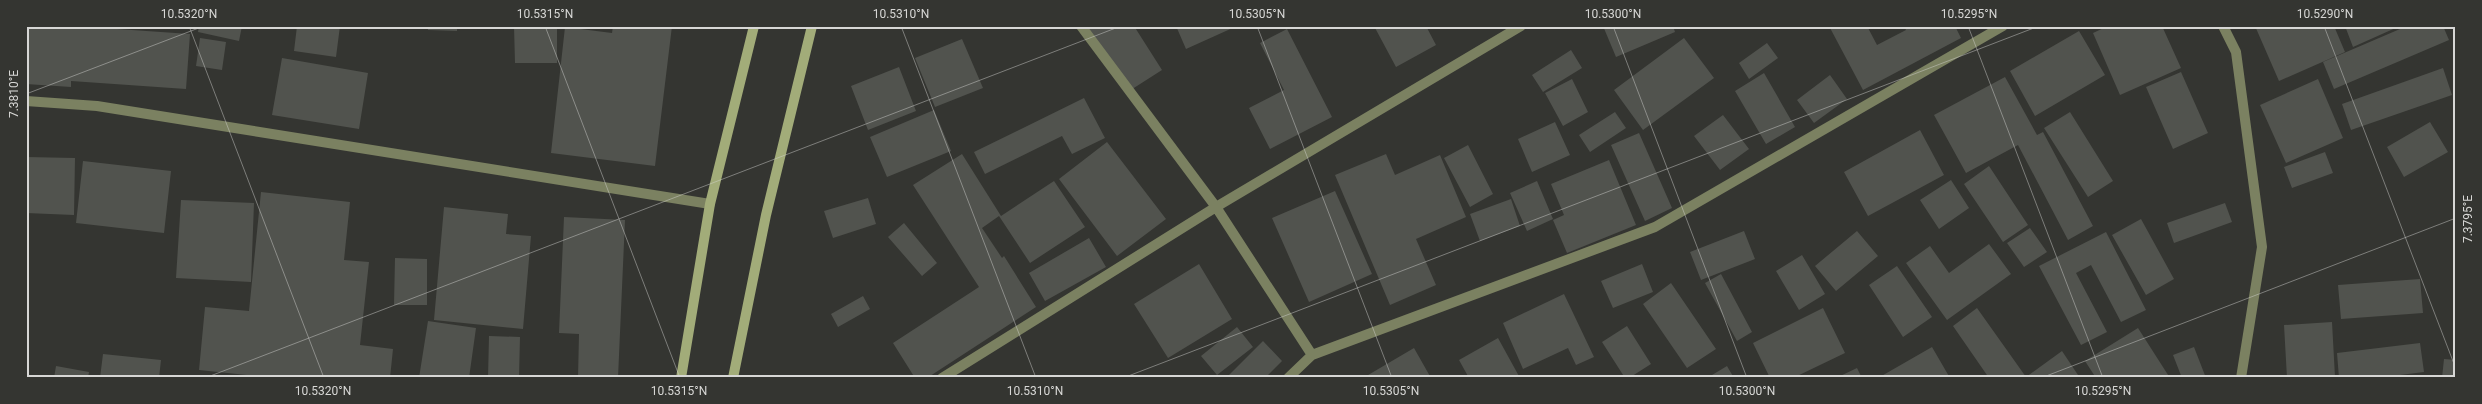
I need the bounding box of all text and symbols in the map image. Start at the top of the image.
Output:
text: 10.5320°N [161,7,217,21]
text: 10.5315°N [517,7,573,21]
text: 10.5310°N [873,7,929,21]
text: 10.5305°N [1229,7,1285,21]
text: 10.5300°N [1585,7,1641,21]
text: 10.5295°N [1941,7,1997,21]
text: 10.5290°N [2297,7,2353,21]
text: 7.3810°E [7,70,21,118]
text: 7.3795°E [2461,195,2475,243]
text: 10.5320°N [295,384,351,398]
text: 10.5315°N [651,384,707,398]
text: 10.5310°N [1007,384,1063,398]
text: 10.5305°N [1363,384,1419,398]
text: 10.5300°N [1719,384,1775,398]
text: 10.5295°N [2075,384,2131,398]

